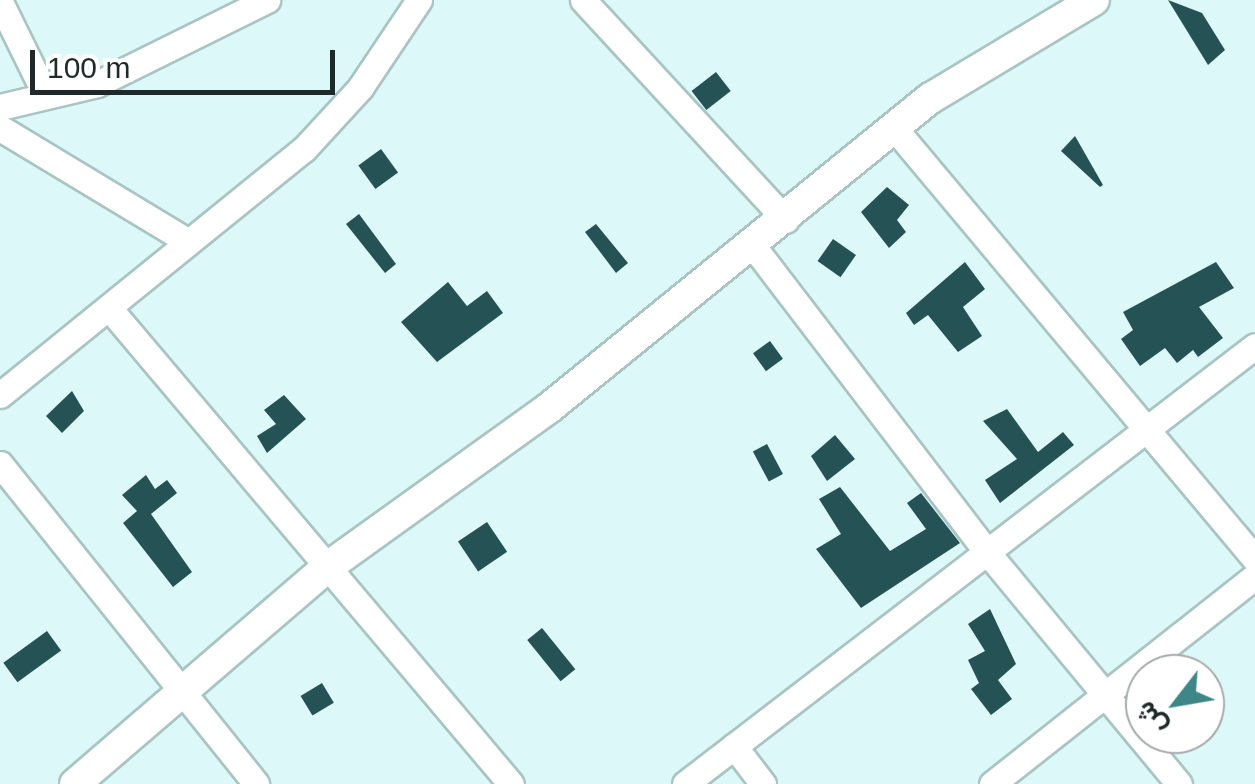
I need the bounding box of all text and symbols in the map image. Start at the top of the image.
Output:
scale bar [35,30,340,92]
text: 100 m [47,51,130,84]
north arrow [1125,654,1225,754]
text: ش [1129,696,1173,741]

